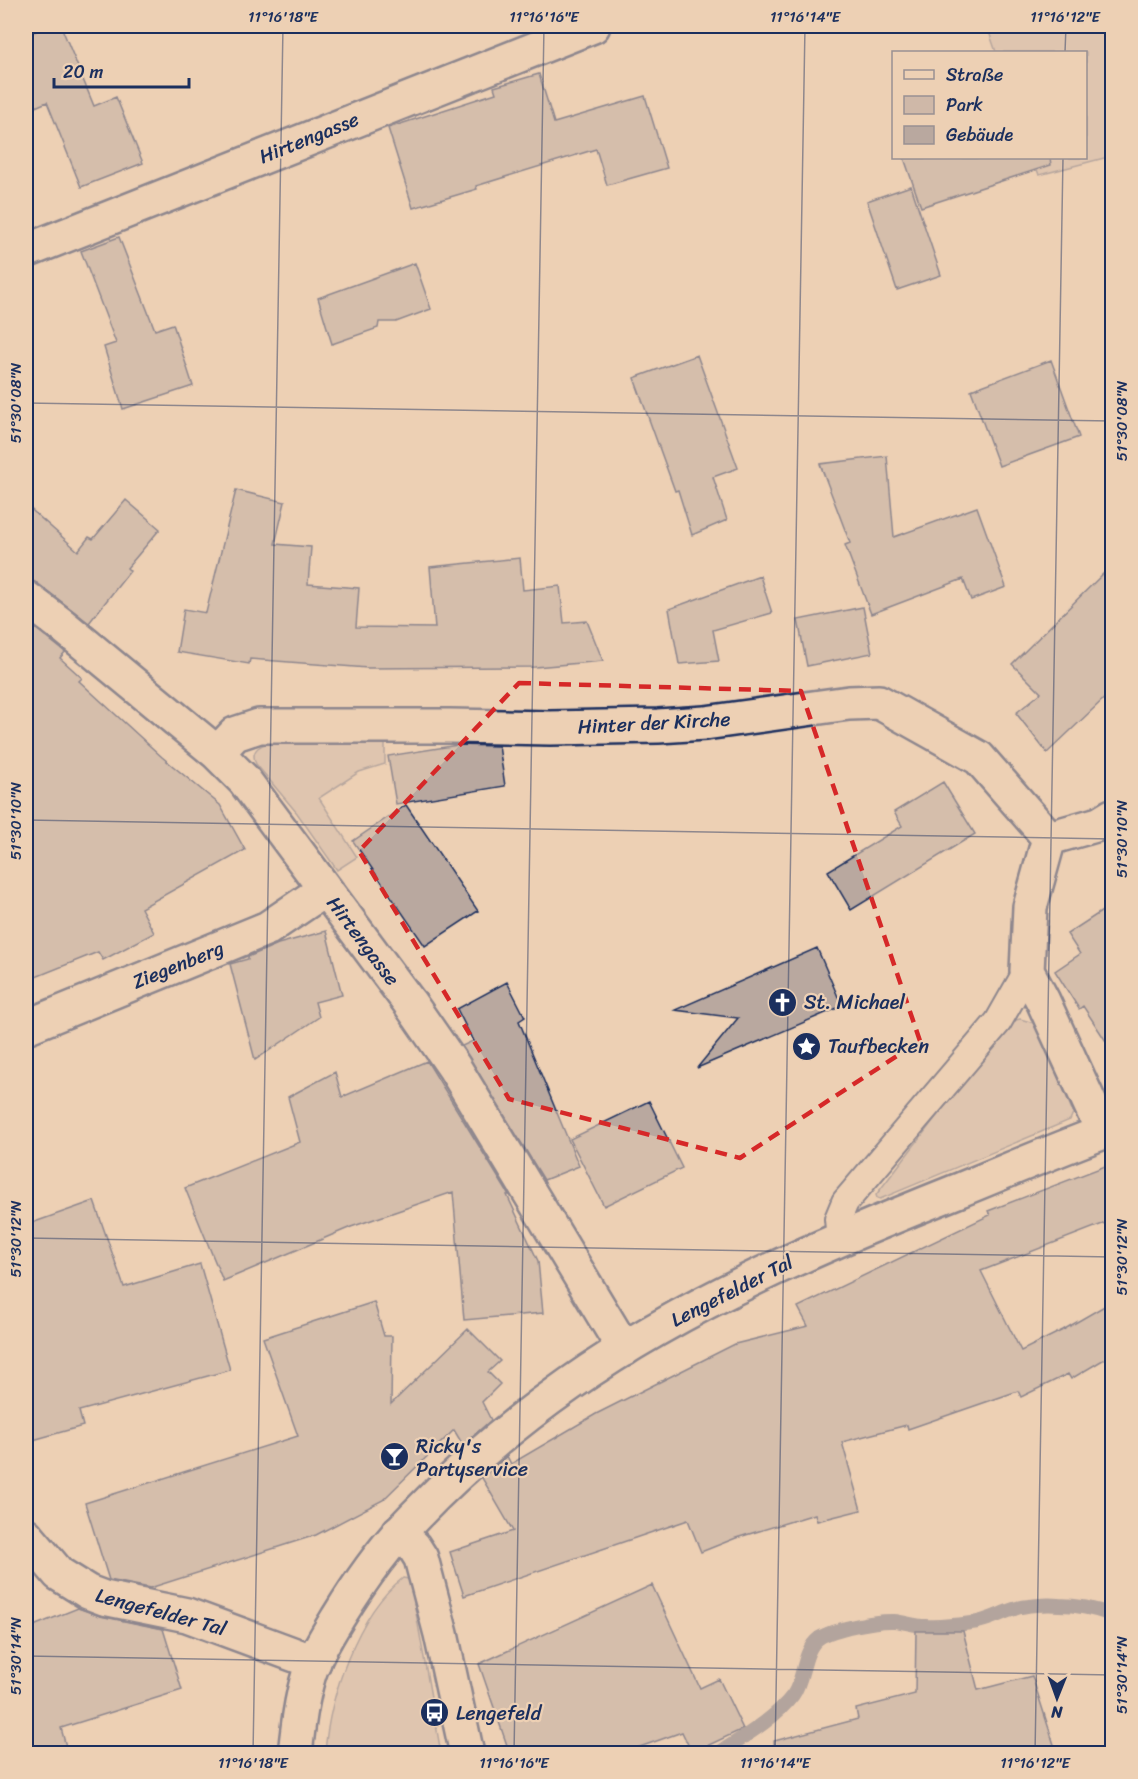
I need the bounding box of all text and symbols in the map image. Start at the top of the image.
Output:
text: 11°16'18"E [248,4,320,30]
text: 11°16'16"E [509,4,580,30]
text: 11°16'14"E [770,4,842,30]
text: 11°16'12"E [1030,4,1101,30]
scale bar [54,51,189,89]
legend [892,51,1087,159]
text: 20 m [63,56,103,88]
text: Straße [946,59,1003,91]
text: Park [946,89,983,121]
street label: Hirtengasse [253,102,365,174]
text: Gebäude [946,119,1014,151]
text: 51°30'08"N [3,362,29,443]
text: 51°30'08"N [1109,380,1135,461]
street label: Hinter der Kirche [577,702,731,744]
text: 51°30'10"N [3,781,29,860]
text: 51°30'10"N [1109,799,1135,878]
street label: Hirtengasse [317,888,409,994]
street label: Ziegenberg [127,931,229,999]
place label: St. Michael [804,985,906,1020]
church icon: St. Michael [767,986,799,1018]
place label: Taufbecken [828,1029,929,1064]
place icon: Taufbecken [791,1030,823,1062]
text: 51°30'12"N [3,1200,29,1278]
text: 51°30'12"N [1109,1218,1135,1296]
street label: Lengefelder Tal [664,1244,801,1337]
place label: Ricky's Partyservice [416,1429,528,1487]
bar icon: Ricky's Partyservice [379,1441,411,1473]
street label: Lengefelder Tal [92,1578,231,1647]
text: 51°30'14"N [3,1617,29,1695]
text: 51°30'14"N [1109,1636,1135,1714]
north arrow [1027,1668,1087,1728]
place label: Lengefeld [456,1696,543,1731]
bus stop icon: Lengefeld [419,1697,451,1729]
text: N [1050,1698,1064,1727]
text: 11°16'18"E [218,1750,290,1776]
text: 11°16'16"E [479,1750,550,1776]
text: 11°16'14"E [740,1750,812,1776]
text: 11°16'12"E [1000,1750,1071,1776]

